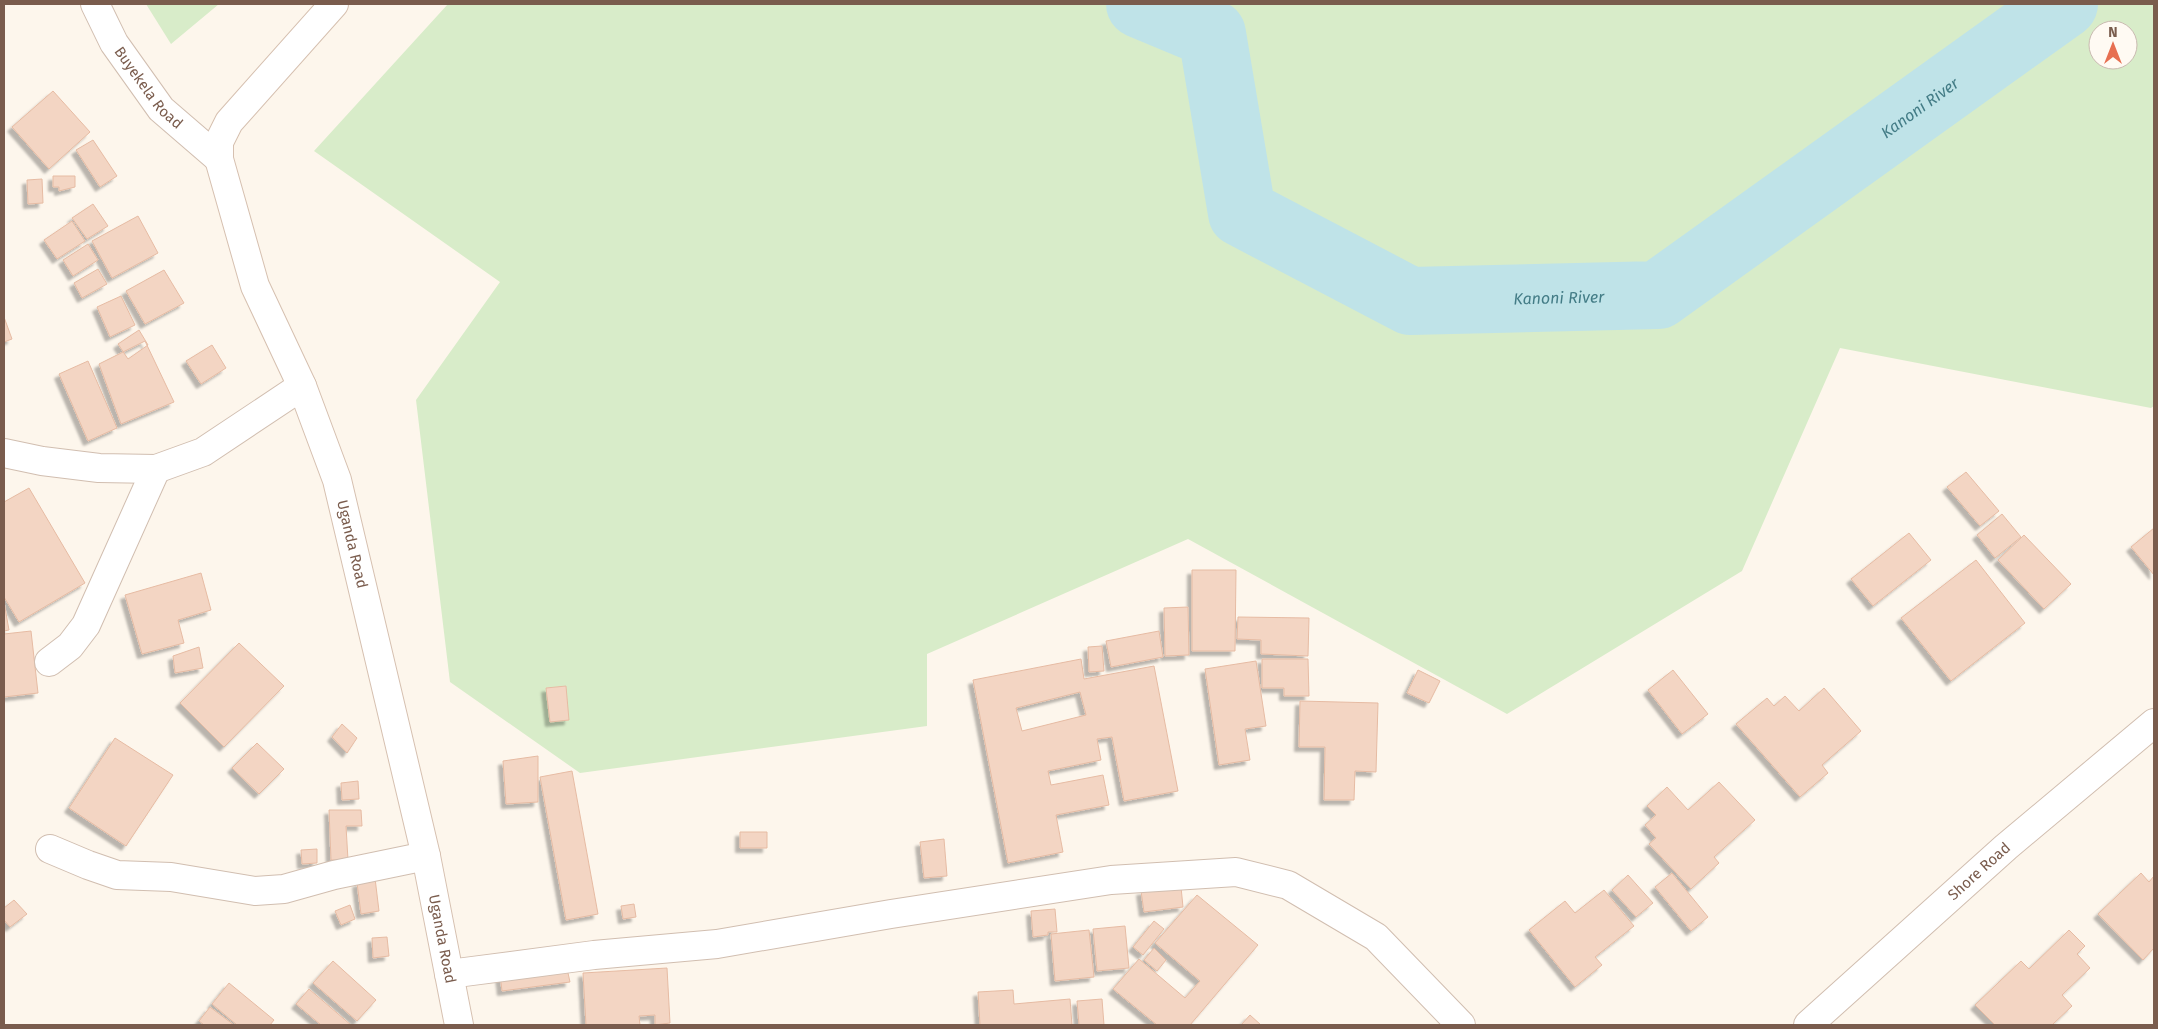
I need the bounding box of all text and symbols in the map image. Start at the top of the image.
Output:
north arrow [2088,20,2138,70]
text: N [2108,24,2118,41]
street label: Buyekela Road [110,43,186,133]
water label: Kanoni River [1877,73,1963,142]
water label: Kanoni River [1513,287,1605,308]
street label: Uganda Road [333,498,371,590]
street label: Shore Road [1944,838,2014,904]
street label: Uganda Road [425,893,460,985]

